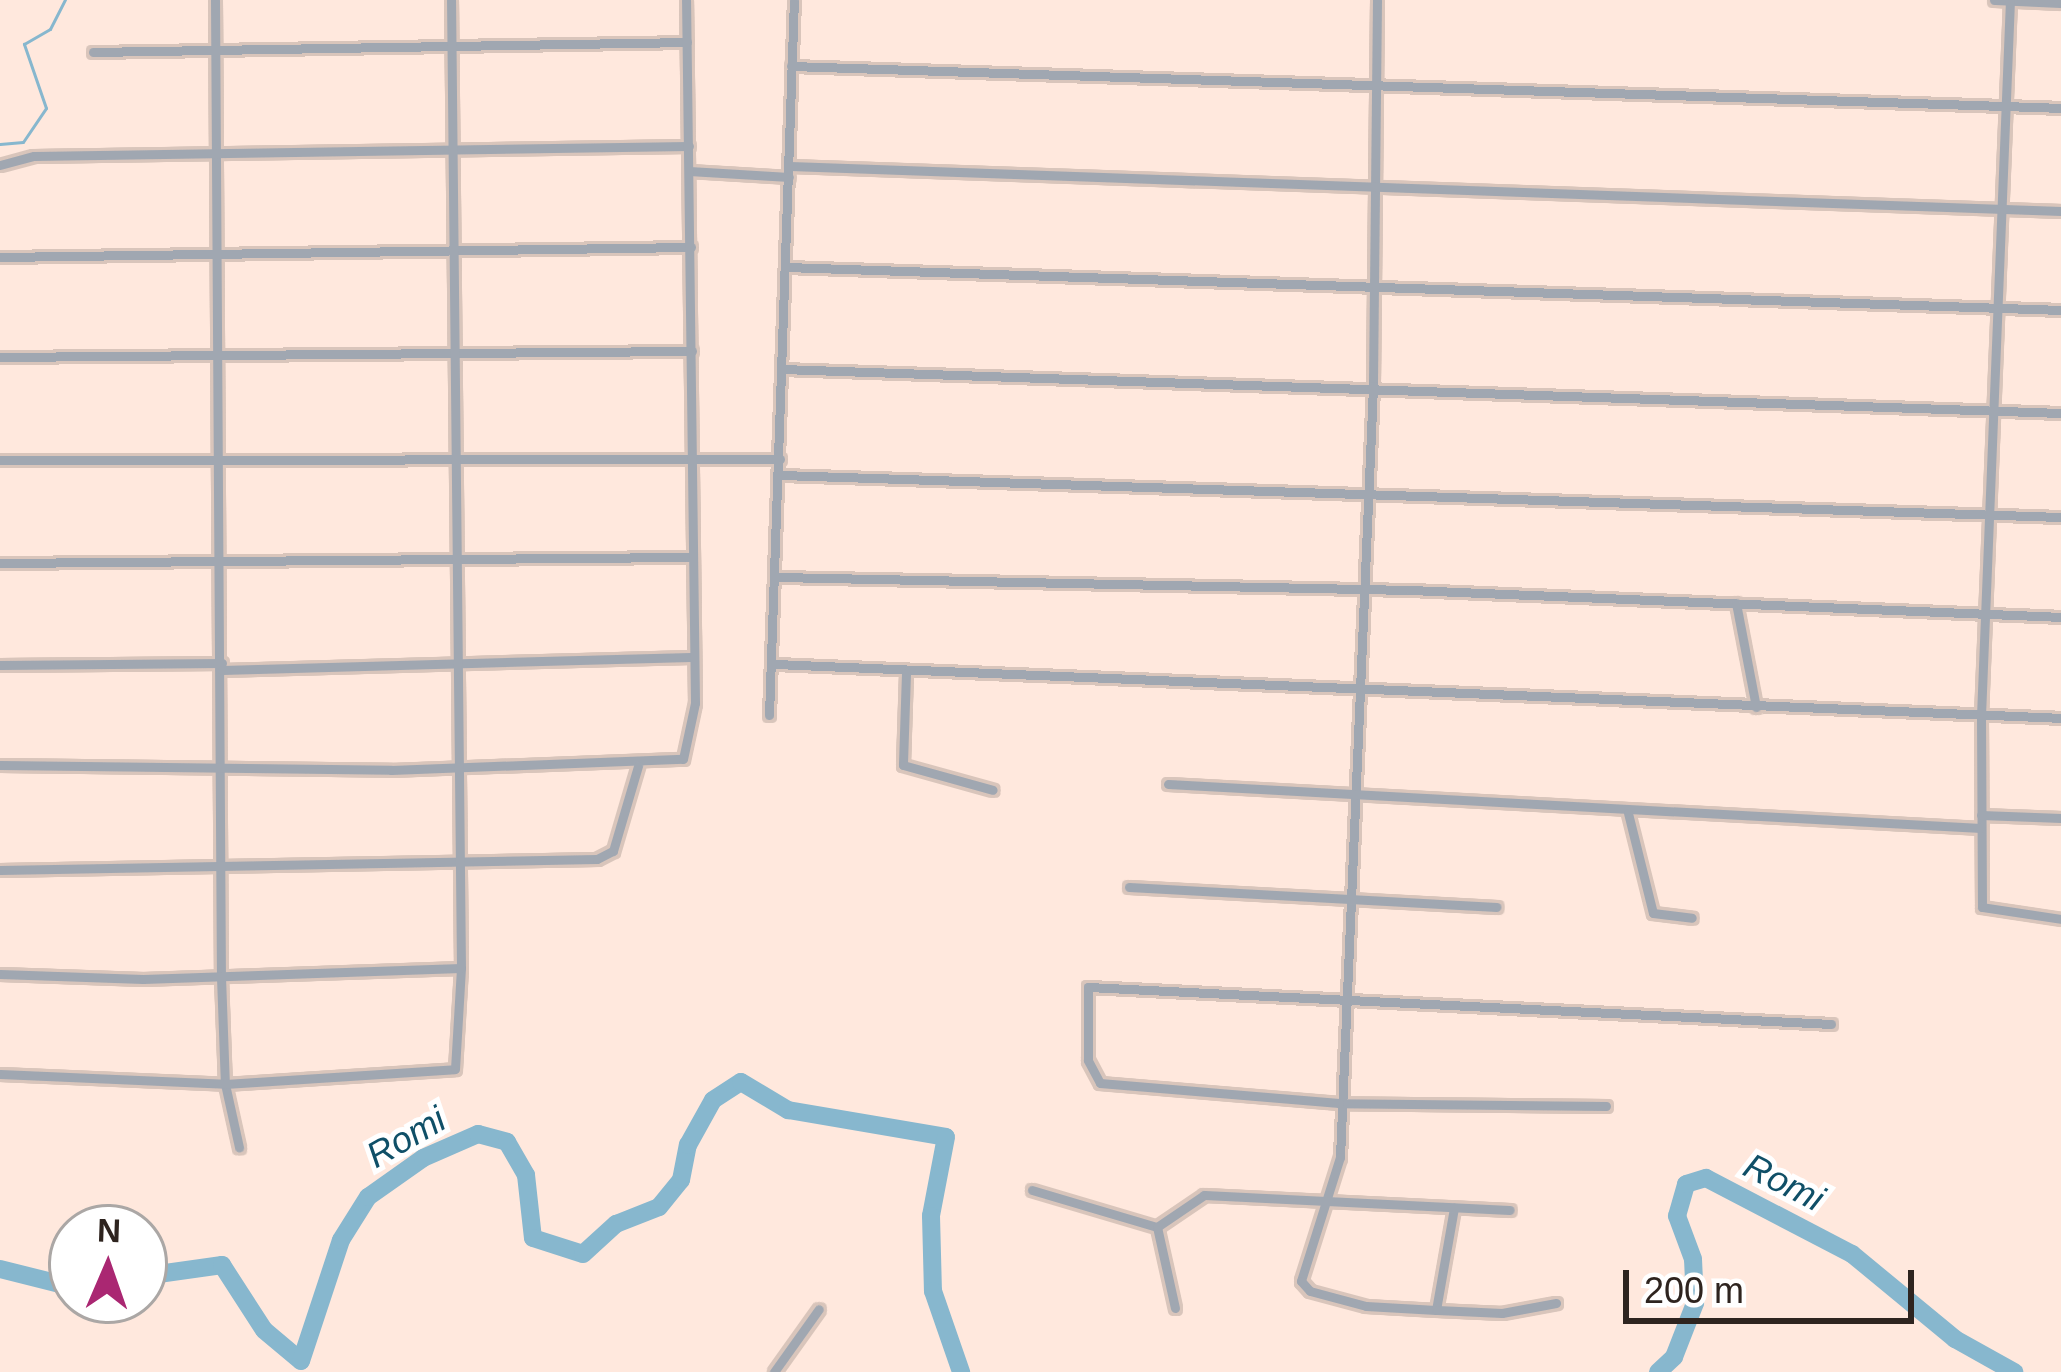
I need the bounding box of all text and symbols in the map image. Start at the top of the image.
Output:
water label: Romi [359,1097,453,1177]
water label: Romi [1737,1144,1831,1220]
north arrow [48,1204,168,1324]
text: N [97,1212,122,1249]
scale bar [1629,1246,1920,1320]
text: 200 m [1644,1270,1744,1311]

